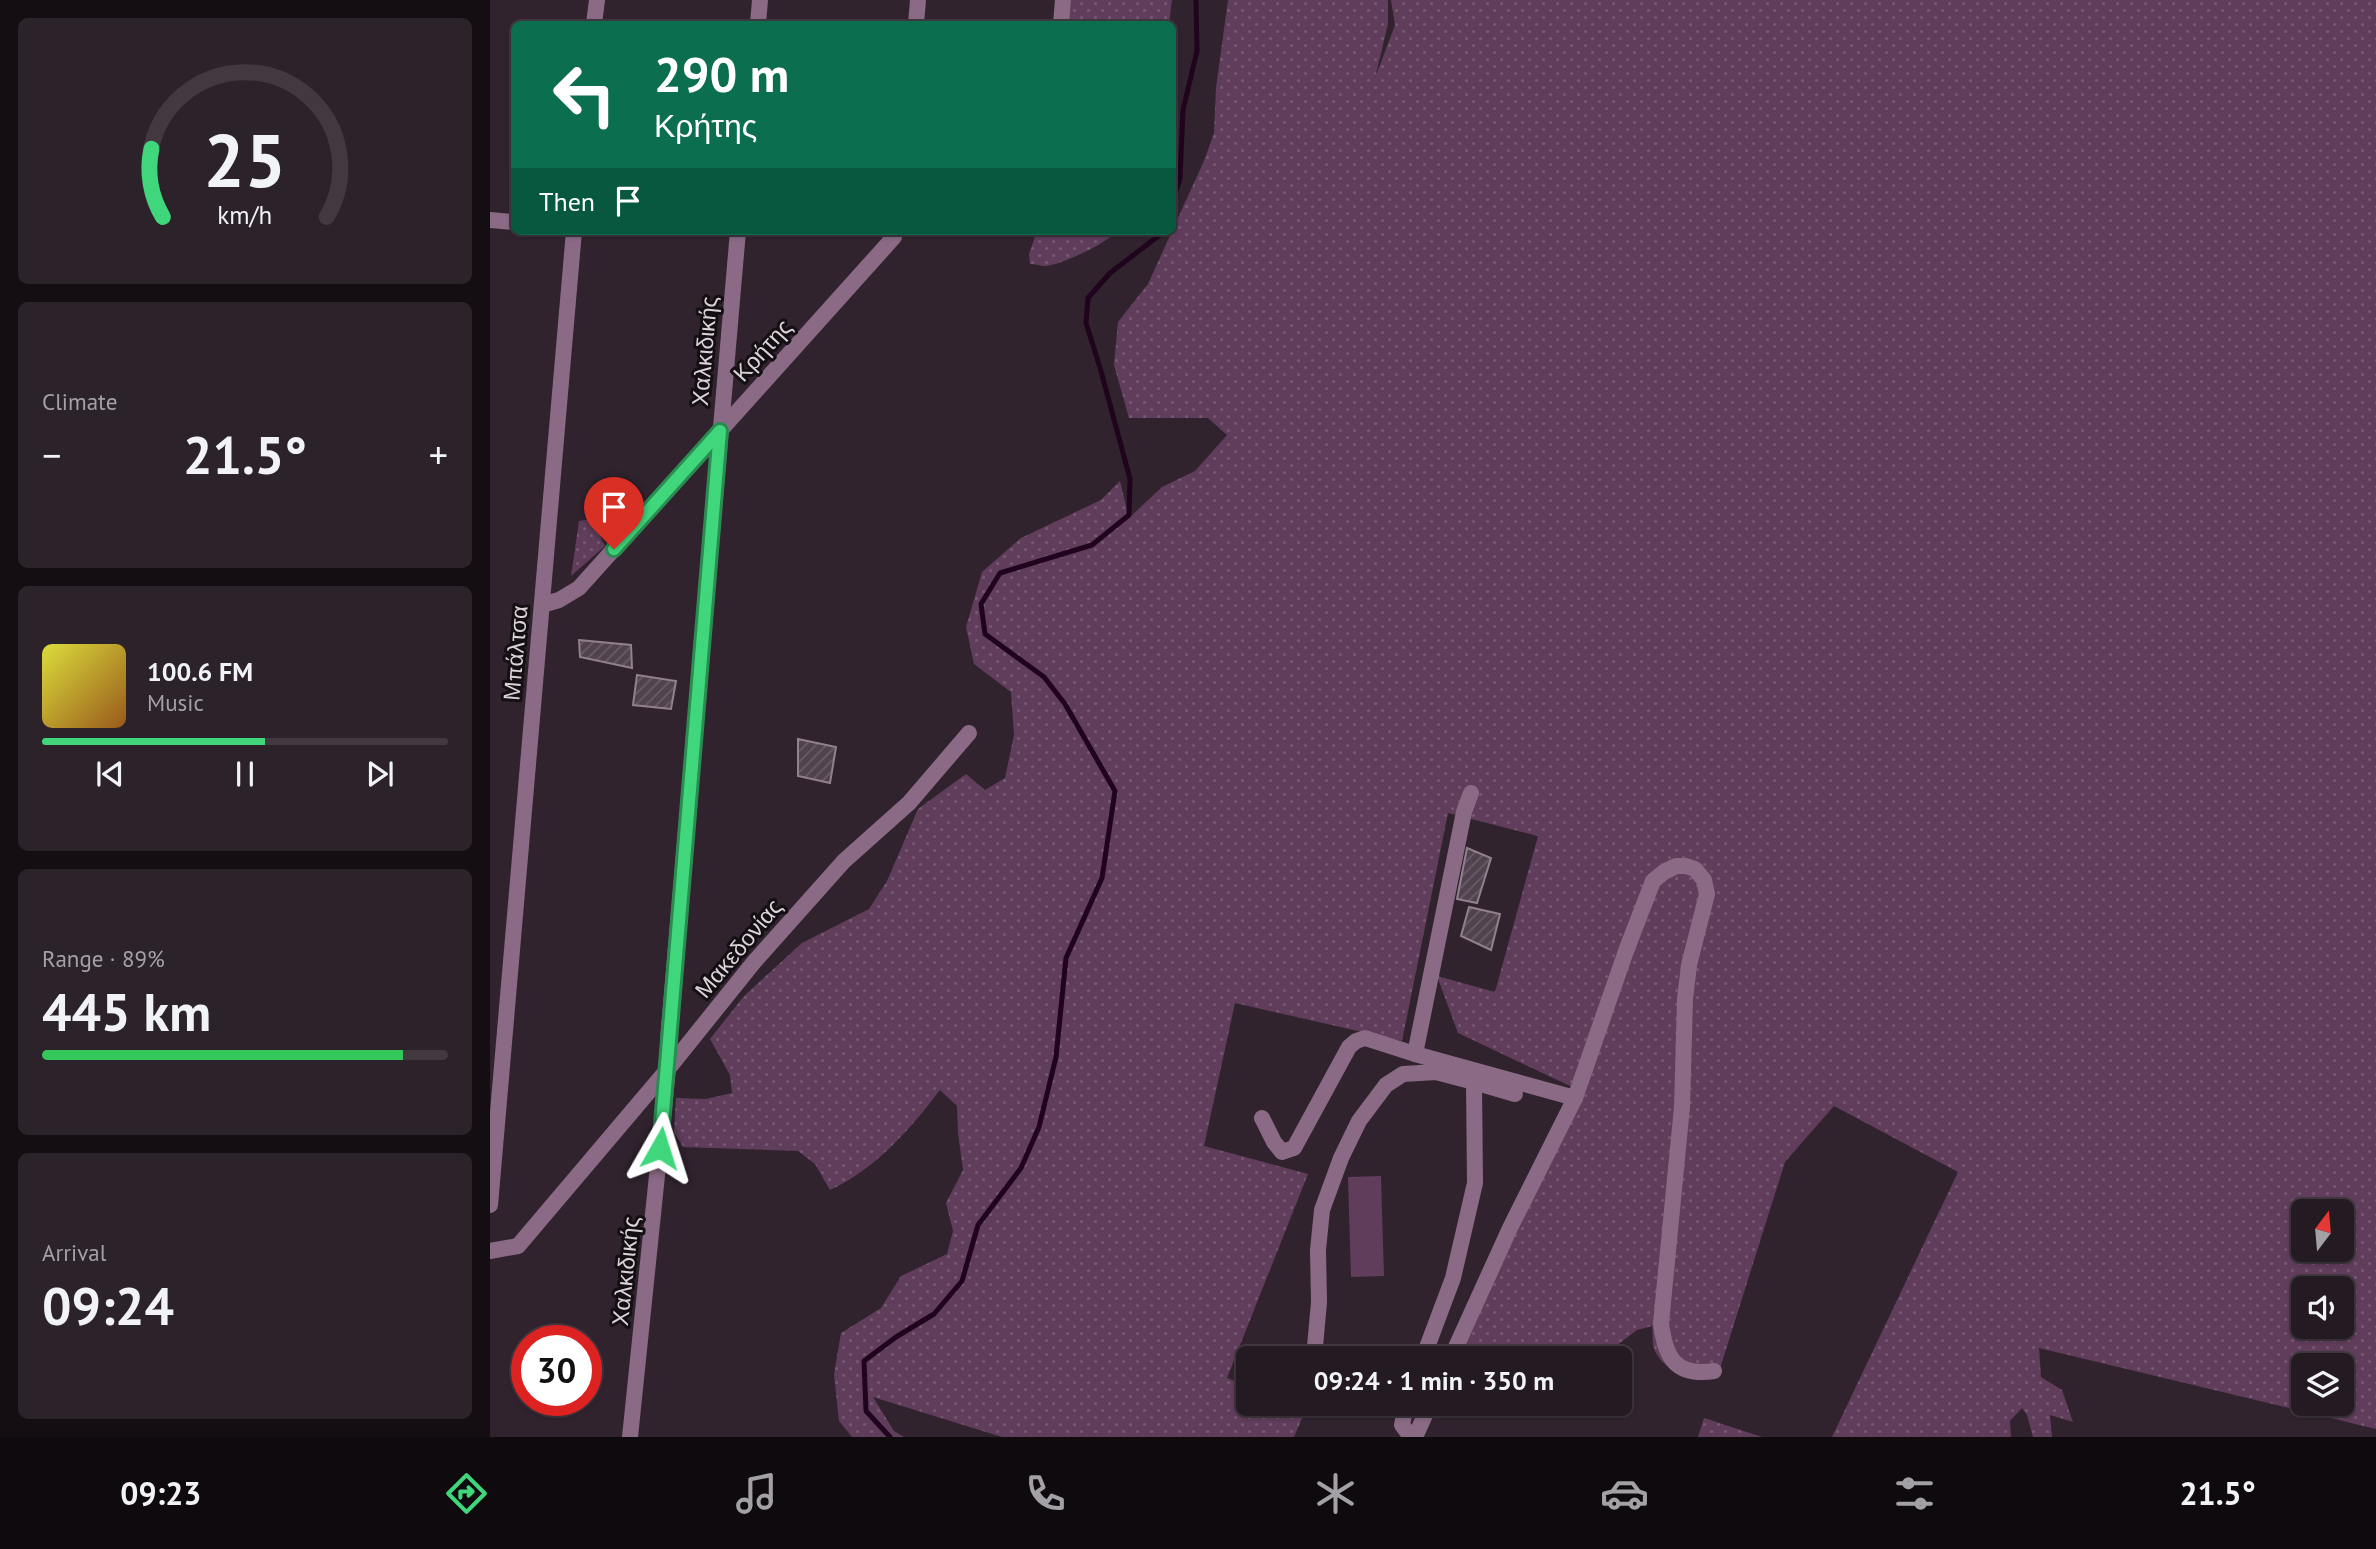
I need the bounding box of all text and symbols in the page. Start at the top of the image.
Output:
text: 290 m [654,42,789,106]
icon: left [539,49,630,140]
text: Κρήτης [654,104,757,146]
text: 25 [204,113,286,207]
icon: arrive [609,182,647,220]
text: Then [539,185,595,218]
text: km/h [218,199,272,231]
street label: Χαλκιδικής [685,295,723,407]
street label: Κρήτης [726,313,798,387]
text: Climate [42,387,117,416]
text: 21.5° [183,421,307,488]
text: − [42,430,61,479]
text: + [429,430,448,479]
pin [584,477,644,549]
icon: arrive [595,488,633,526]
street label: Μπάλτσα [496,604,534,702]
text: 100.6 FM [147,655,253,688]
text: Music [147,688,204,717]
icon: previous [91,755,129,793]
icon: pause [226,755,264,793]
icon: next [361,755,399,793]
street label: Μακεδονίας [688,892,788,1004]
text: Range · 89% [42,944,165,973]
text: 445 km [42,978,211,1045]
position arrow [623,1111,697,1185]
north arrow [2291,1199,2354,1262]
map controls [2291,1199,2354,1416]
street label: Χαλκιδικής [605,1215,645,1327]
text: Arrival [42,1238,106,1267]
text: 09:24 [42,1272,174,1339]
button: sound [2291,1276,2354,1339]
speed limit sign: 30 [511,1325,602,1416]
button: layers [2291,1353,2354,1416]
text: 09:24 · 1 min · 350 m [1314,1364,1554,1397]
icon: directions [442,1469,491,1518]
icon: music [732,1469,781,1518]
icon: phone [1021,1469,1070,1518]
icon: climate [1311,1469,1360,1518]
icon: car [1600,1469,1649,1518]
icon: filters [1890,1469,1939,1518]
text: 09:23 [120,1472,201,1514]
text: 21.5° [2179,1472,2256,1514]

